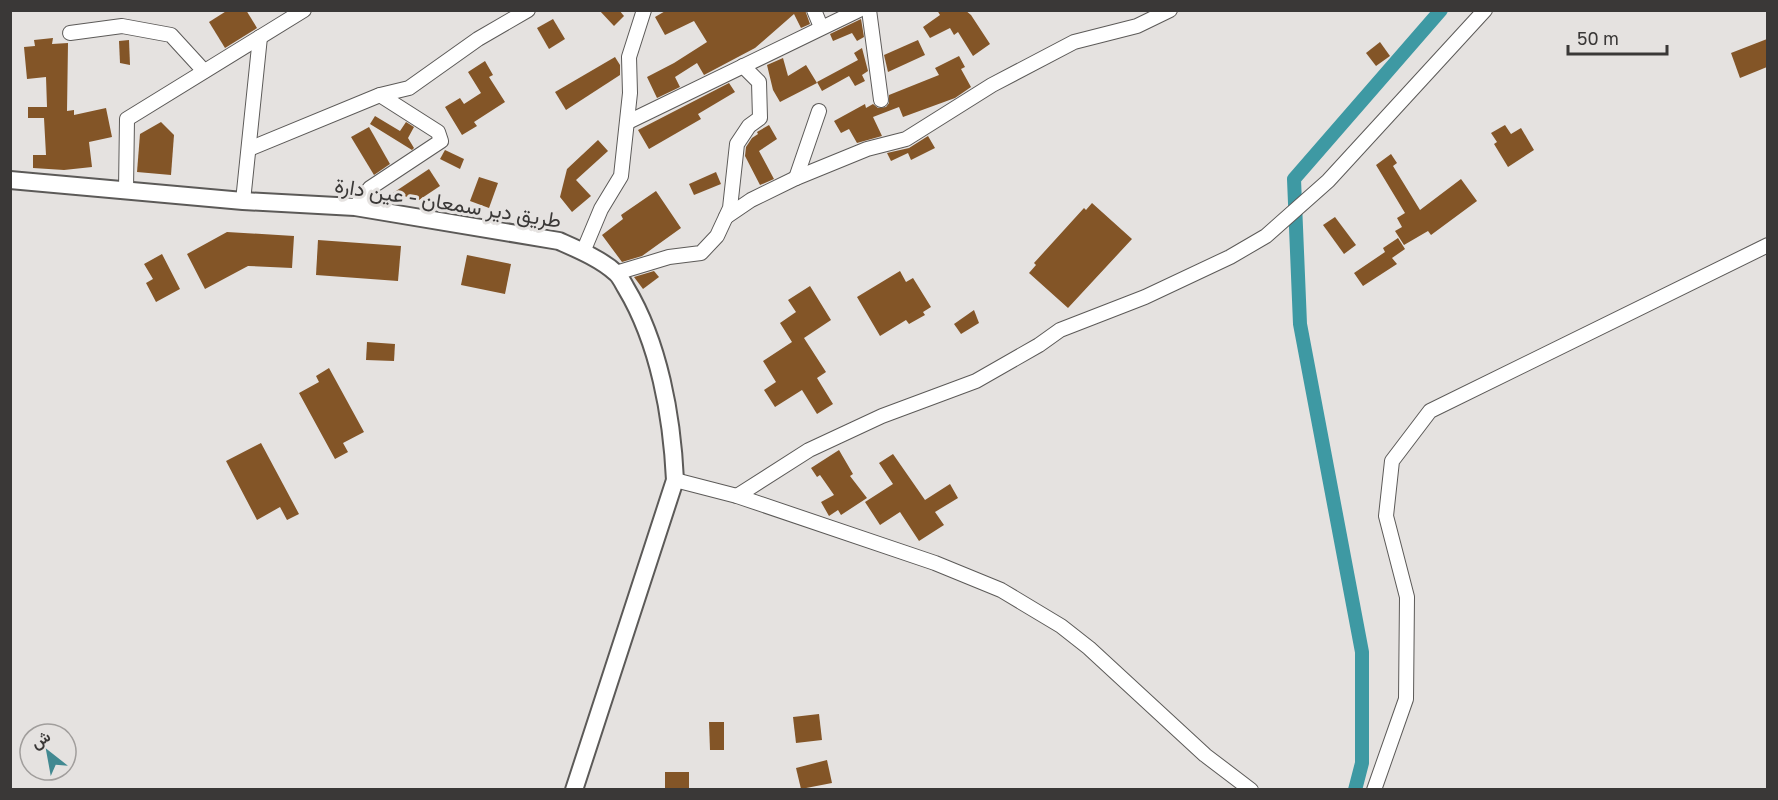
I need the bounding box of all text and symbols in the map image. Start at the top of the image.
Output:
scale bar [1568,18,1667,56]
text: 50 m [1577,27,1619,49]
street label: طريق دير سمعان - عين دارة [333,171,563,234]
north arrow [18,722,78,782]
text: ش [27,726,54,753]

